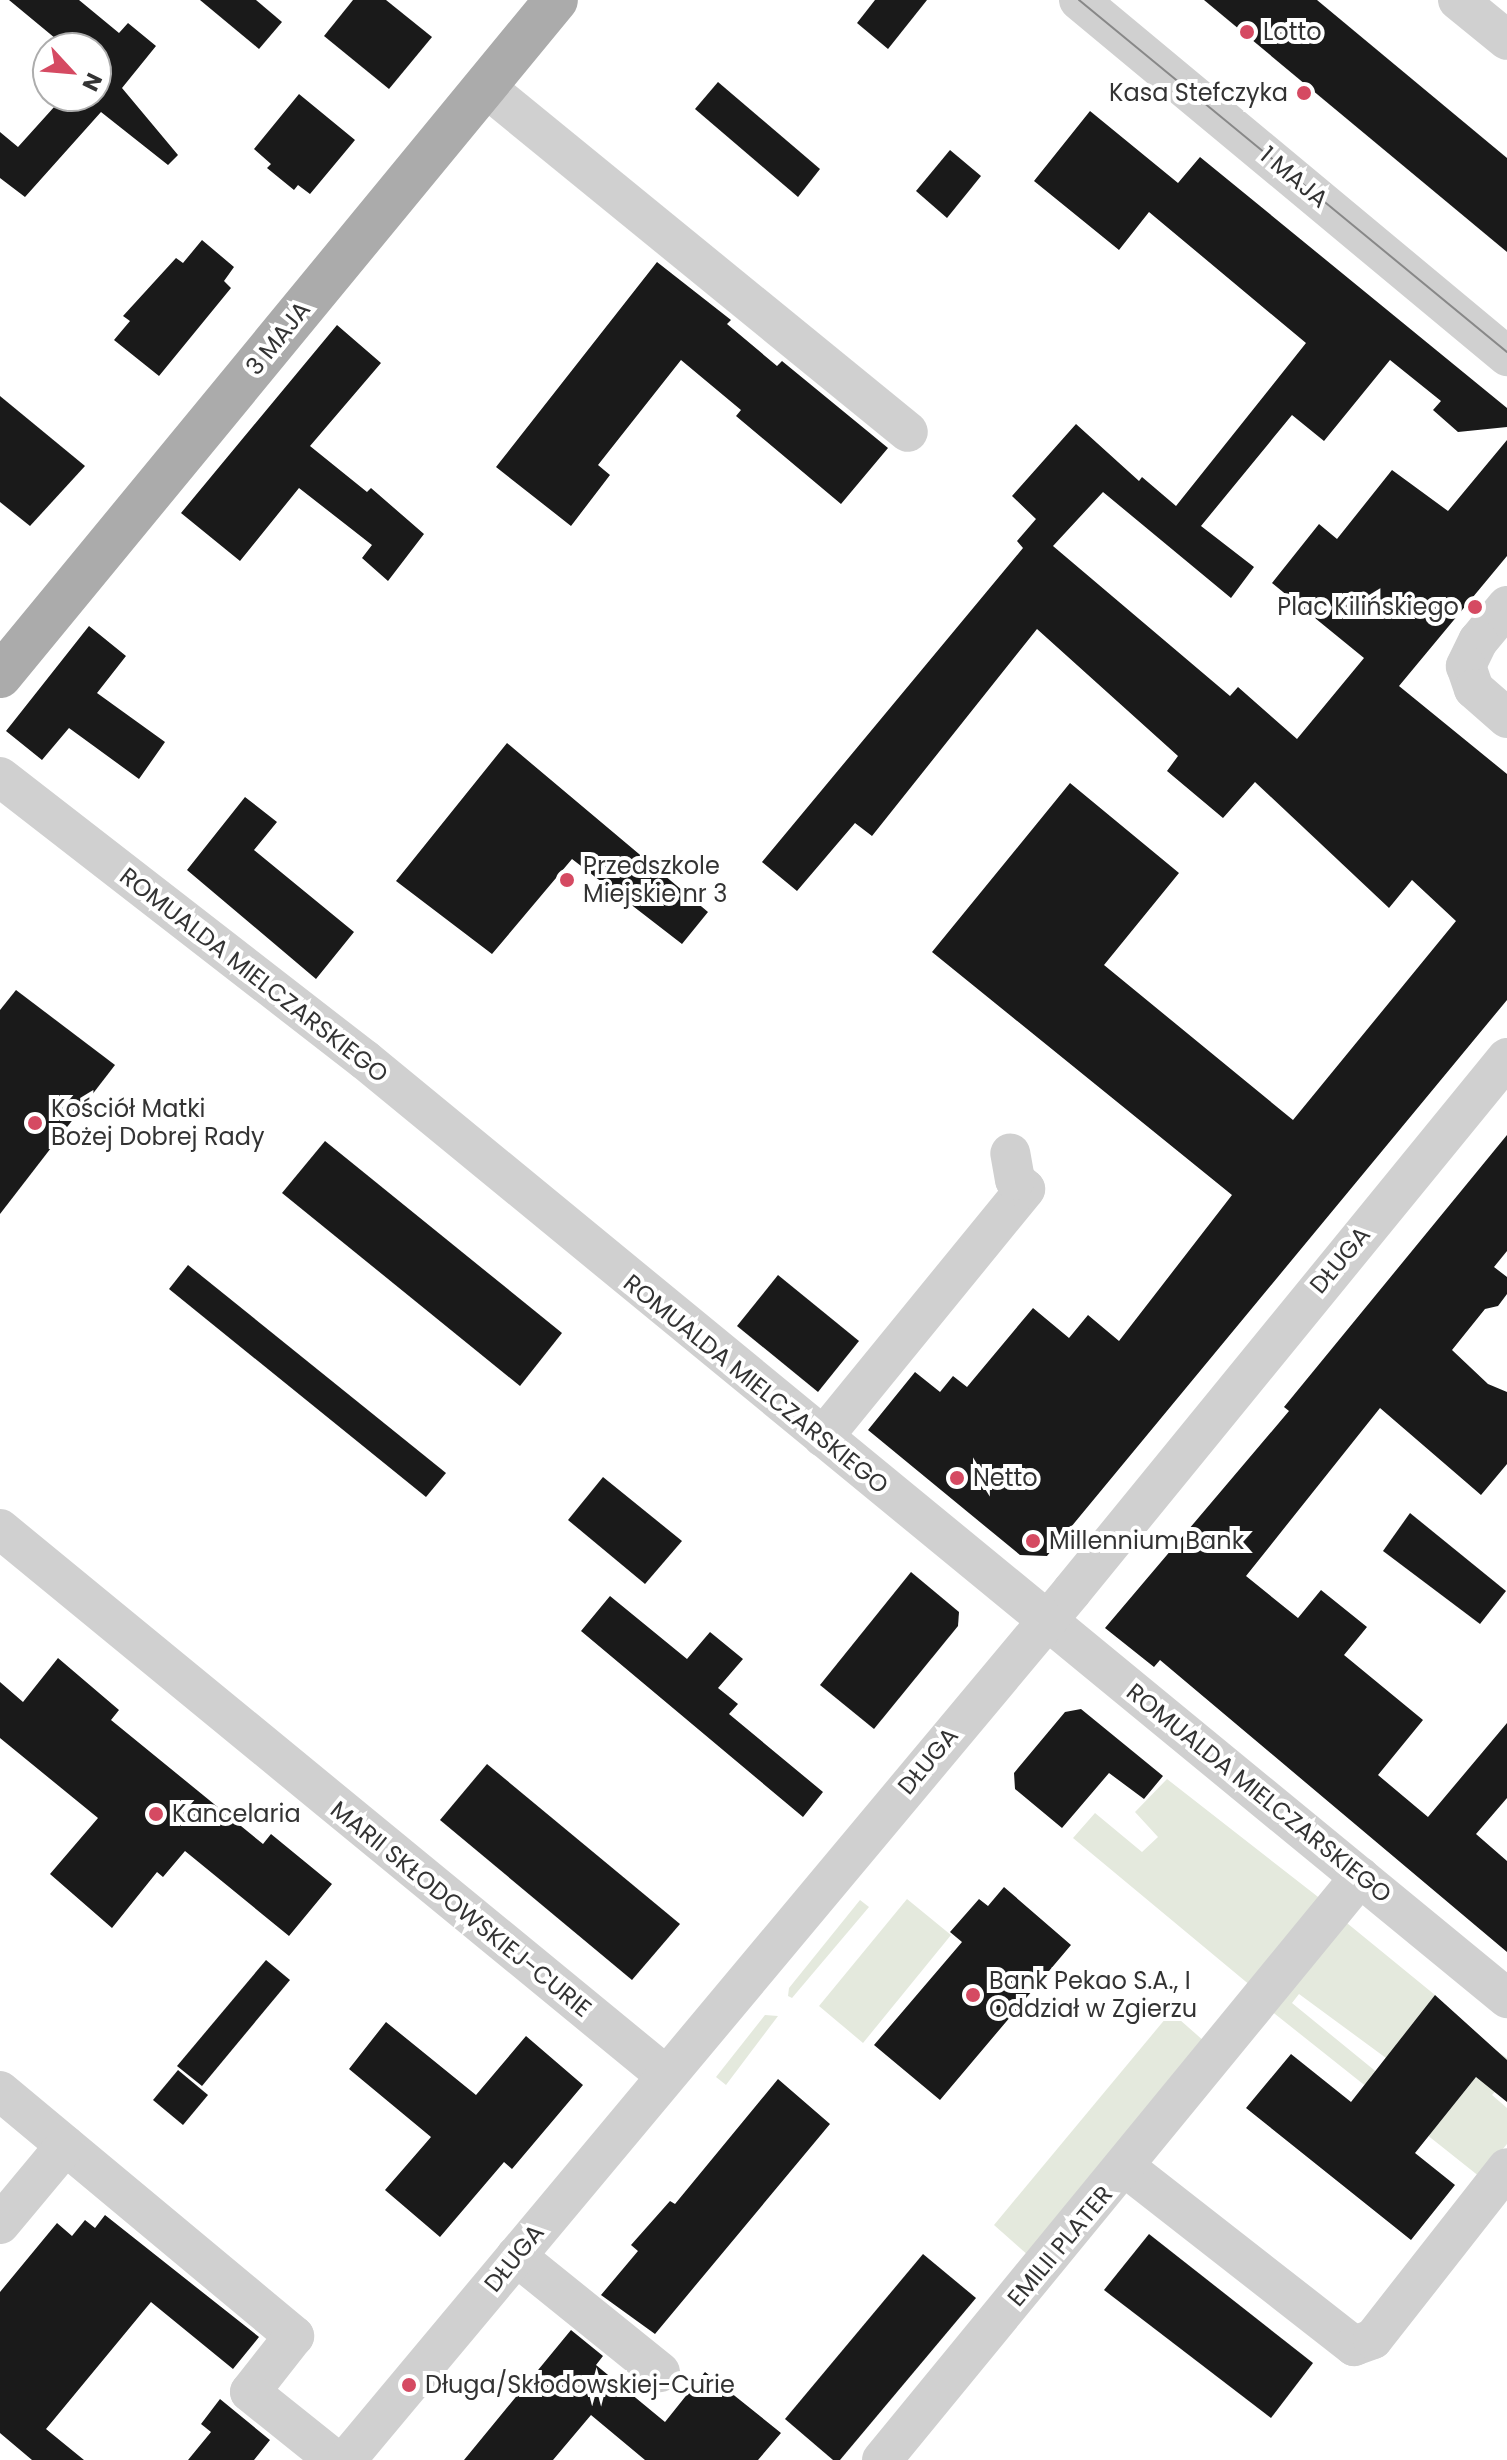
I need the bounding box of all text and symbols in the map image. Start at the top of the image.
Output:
place label: Lotto [1263,18,1322,46]
marker: Lotto [1238,23,1256,41]
north arrow [32,32,112,112]
text: N [75,68,110,96]
place label: Kasa Stefczyka [1109,79,1288,107]
marker: Kasa Stefczyka [1295,84,1313,102]
street label: 1 MAJA [1254,140,1334,214]
street label: 3 MAJA [240,295,316,381]
place label: Plac Kilińskiego [1277,593,1459,621]
marker: Plac Kilińskiego [1466,598,1484,616]
place label: Przedszkole Miejskie nr 3 [583,852,727,908]
street label: ROMUALDA MIELCZARSKIEGO [114,861,394,1089]
marker: Przedszkole Miejskie nr 3 [558,871,576,889]
place label: Kościół Matki Bożej Dobrej Rady [51,1095,265,1151]
marker: Kościół Matki Bożej Dobrej Rady [26,1114,44,1132]
street label: DŁUGA [1304,1221,1376,1299]
street label: ROMUALDA MIELCZARSKIEGO [618,1268,894,1500]
place label: Netto [973,1464,1038,1492]
marker: Netto [948,1469,966,1487]
place label: Millennium Bank [1049,1527,1244,1555]
marker: Millennium Bank [1024,1532,1042,1550]
street label: ROMUALDA MIELCZARSKIEGO [1121,1677,1397,1909]
street label: DŁUGA [892,1722,964,1800]
street label: MARII SKŁODOWSKIEJ-CURIE [325,1795,597,2023]
place label: Kancelaria [172,1800,301,1828]
marker: Kancelaria [147,1805,165,1823]
place label: Bank Pekao S.A., I Oddział w Zgierzu [989,1967,1197,2023]
marker: Bank Pekao S.A., I Oddział w Zgierzu [964,1986,982,2004]
street label: EMILII PLATER [1001,2180,1119,2312]
street label: DŁUGA [478,2218,550,2298]
place label: Długa/Skłodowskiej-Curie [425,2371,735,2399]
marker: Długa/Skłodowskiej-Curie [400,2376,418,2394]

